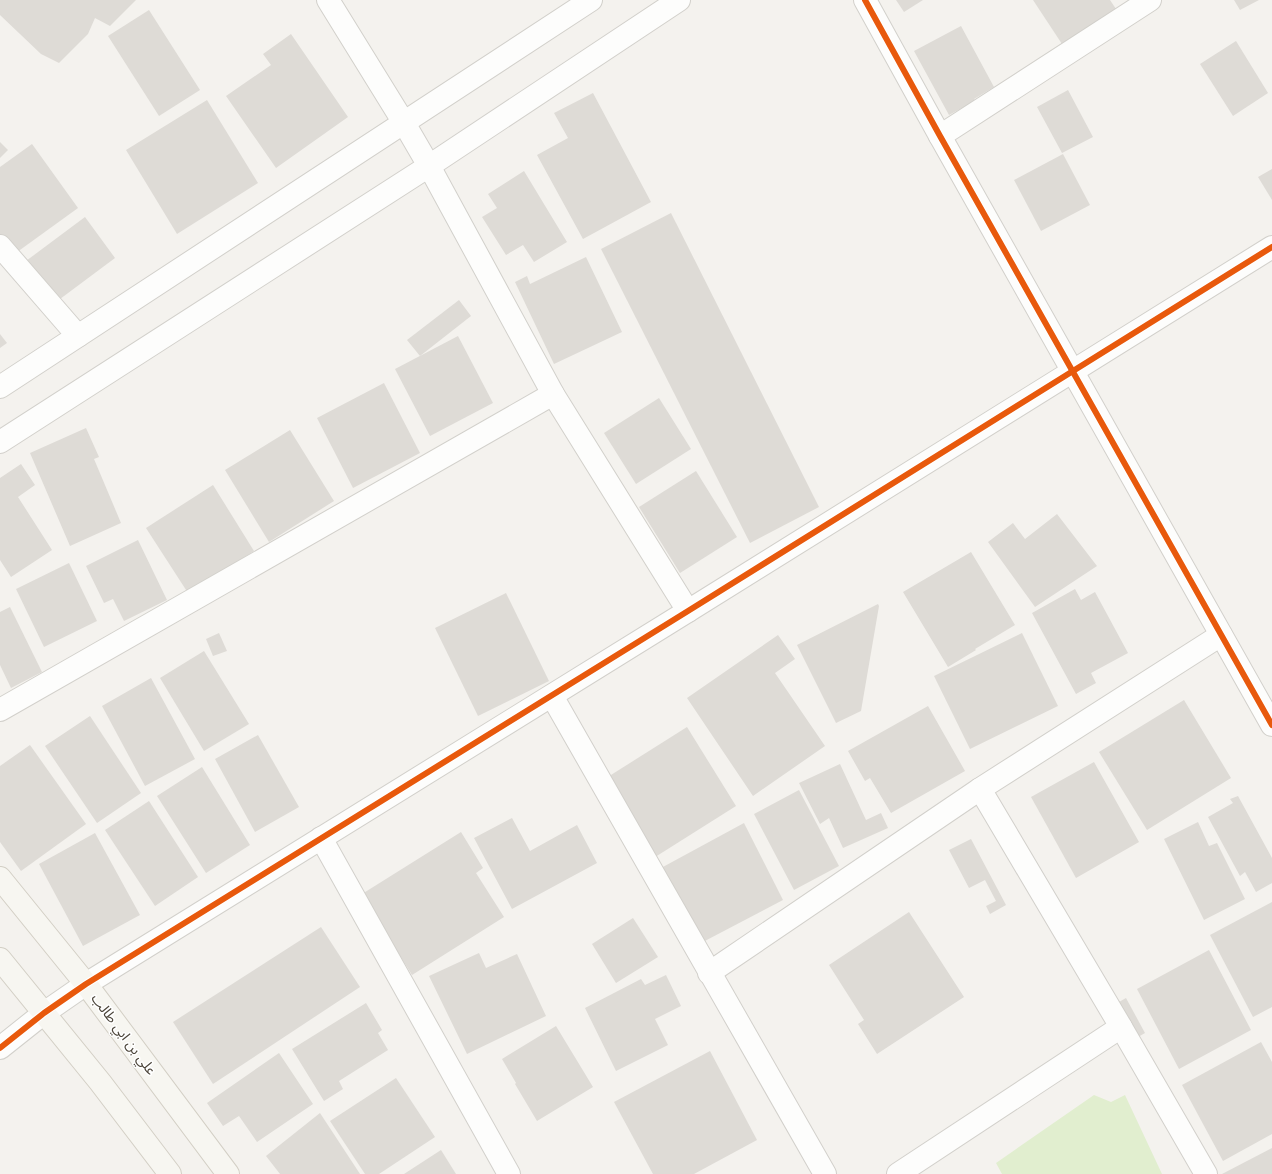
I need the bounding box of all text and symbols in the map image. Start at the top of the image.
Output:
street label: علي بن ابي طالب [86,990,160,1080]

